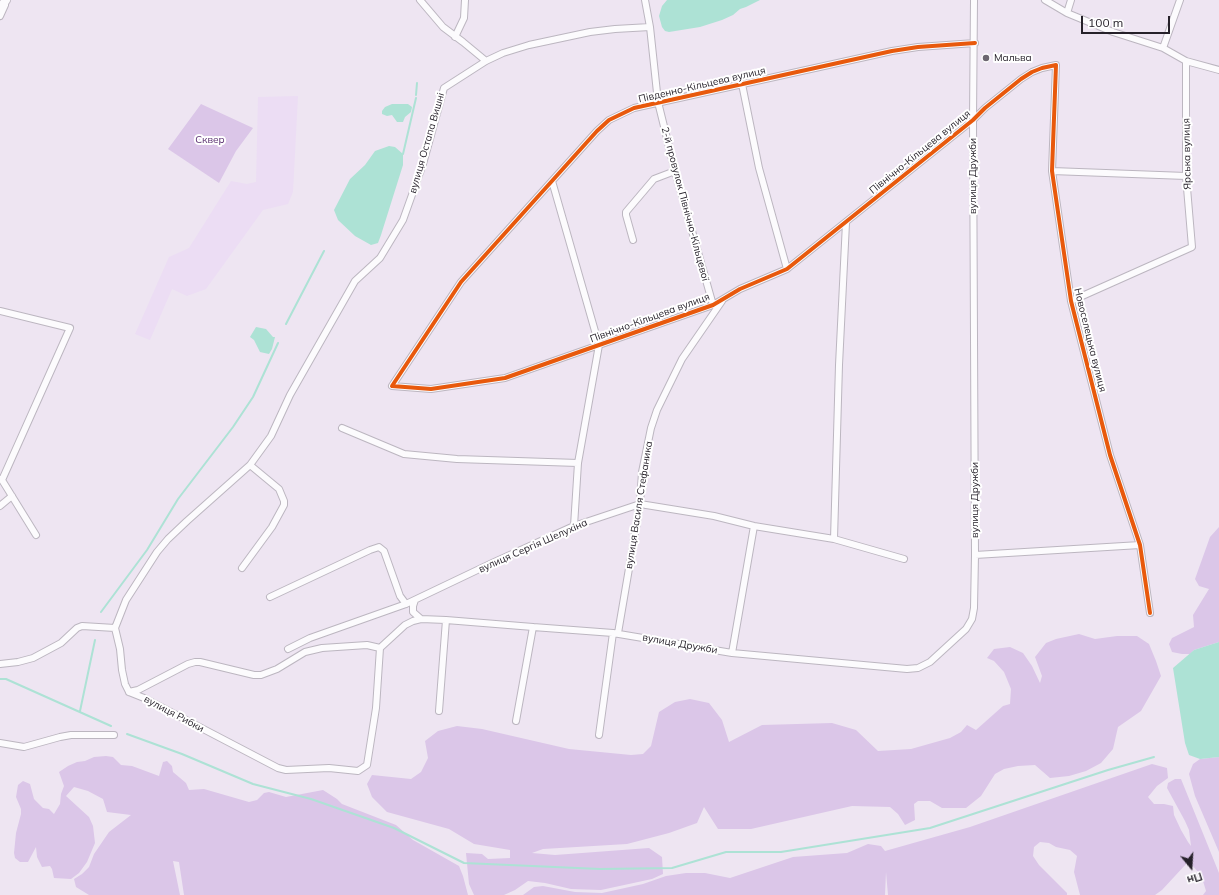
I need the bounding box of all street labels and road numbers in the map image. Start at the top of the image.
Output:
street label: Південно-Кільцева вулиця [637,65,767,105]
street label: вулиця Остапа Вишні [407,91,447,195]
street label: Північно-Кільцева вулиця [867,108,973,196]
street label: Ярська вулиця [1180,118,1194,190]
street label: 2-й провулок Північно-Кільцевої [659,126,711,282]
street label: вулиця Дружби [967,138,979,214]
street label: Новоселецька вулиця [1071,287,1109,393]
street label: Північно-Кільцева вулиця [589,291,711,345]
street label: вулиця Василя Стефаника [623,440,655,570]
street label: вулиця Дружби [969,462,981,538]
street label: вулиця Сергія Шелухіна [477,517,589,575]
street label: вулиця Дружби [642,631,718,657]
street label: вулиця Рибки [142,693,206,735]

